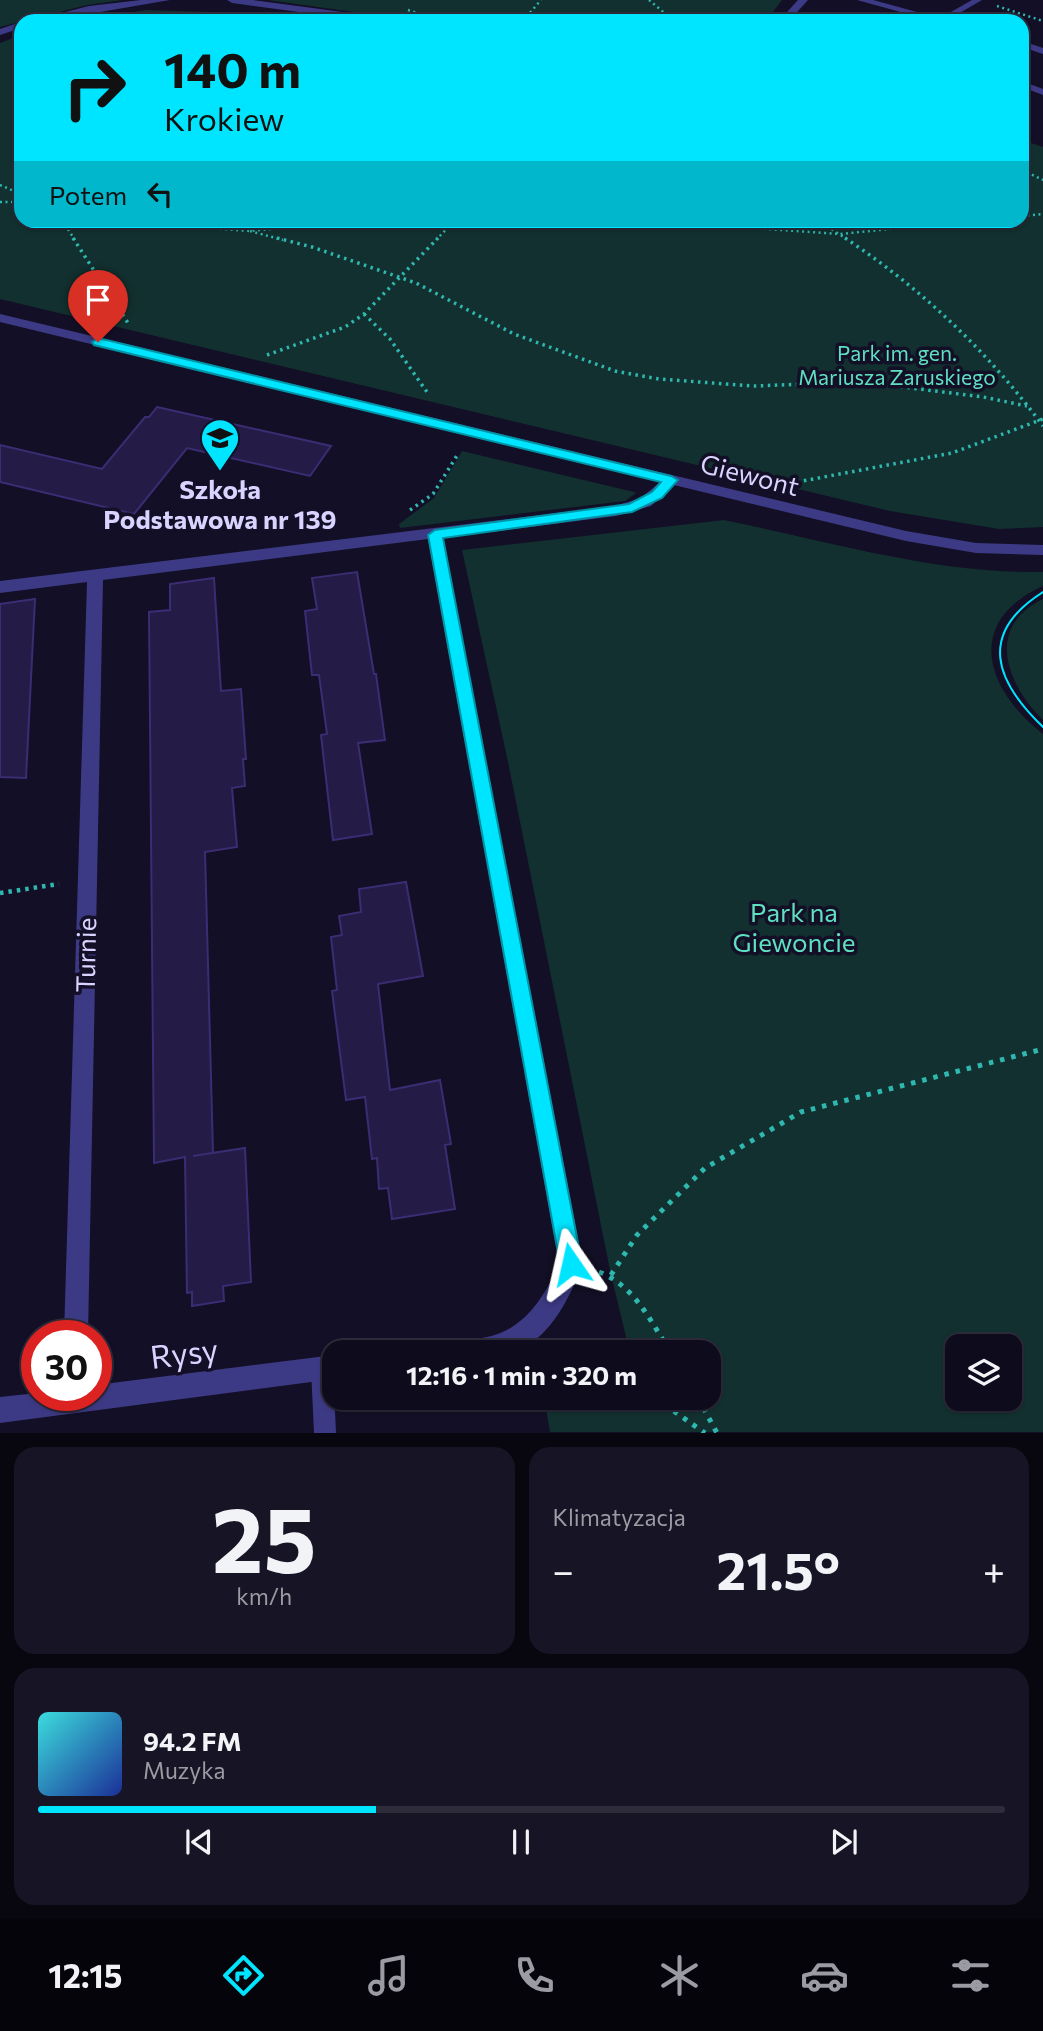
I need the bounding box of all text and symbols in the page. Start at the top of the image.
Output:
text: 140 m [164,38,301,98]
icon: right [49,42,140,133]
text: Krokiew [164,98,284,138]
icon: left [141,175,179,213]
text: Potem [49,179,127,210]
pin [68,270,128,342]
icon: arrive [79,281,117,319]
park label: Park im. gen. Mariusza Zaruskiego [798,340,996,389]
school or university icon: Szkoła Podstawowa nr 139 [199,417,241,472]
street label: Giewont [697,447,803,501]
place label: Szkoła Podstawowa nr 139 [103,473,337,534]
park label: Park na Giewoncie [732,896,856,957]
street label: Turnie [69,917,101,993]
position arrow [534,1227,608,1301]
speed limit sign: 30 [21,1320,112,1411]
street label: Rysy [148,1328,220,1376]
map controls [945,1334,1022,1411]
button: layers [945,1334,1022,1411]
text: 12:16 · 1 min · 320 m [406,1359,637,1390]
text: 25 [212,1480,317,1592]
text: Klimatyzacja [553,1503,686,1531]
text: 21.5° [717,1537,840,1601]
text: − [553,1546,574,1593]
text: + [983,1546,1005,1593]
text: km/h [236,1582,292,1610]
text: 94.2 FM [143,1725,242,1756]
text: Muzyka [143,1756,226,1784]
icon: previous [180,1823,218,1861]
icon: pause [502,1823,540,1861]
icon: next [825,1823,863,1861]
icon: directions [219,1951,268,2000]
icon: music [364,1951,413,2000]
icon: phone [510,1951,559,2000]
icon: climate [655,1951,704,2000]
icon: car [800,1951,849,2000]
icon: filters [946,1951,995,2000]
text: 12:15 [48,1955,122,1995]

